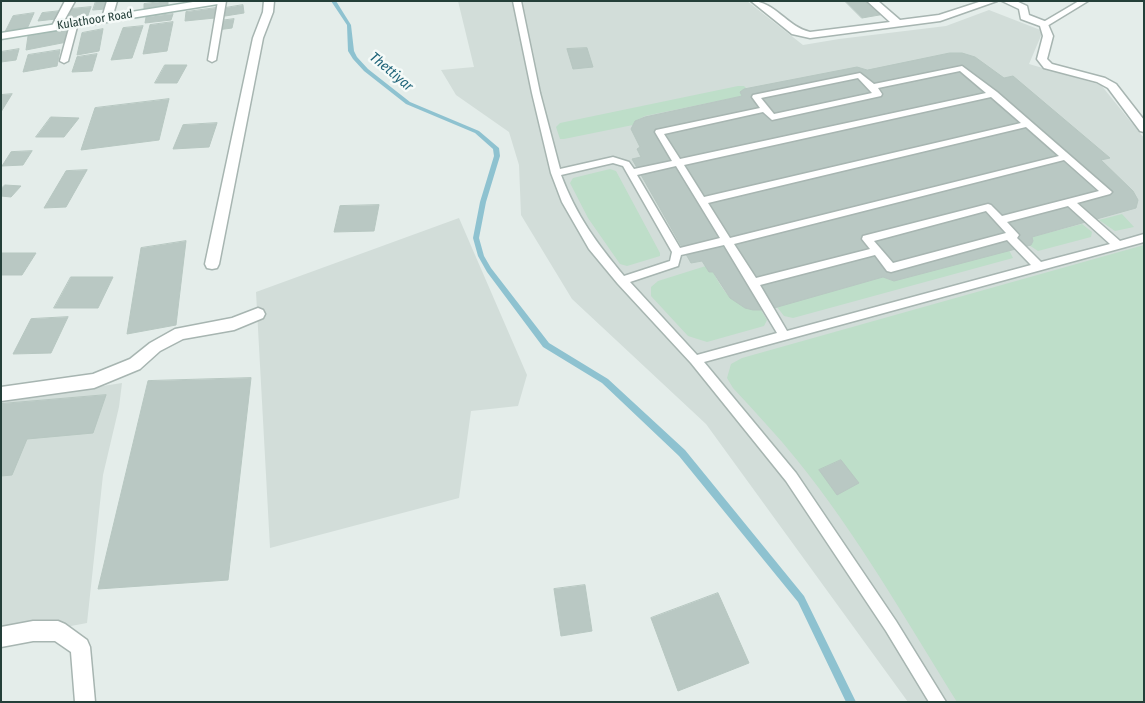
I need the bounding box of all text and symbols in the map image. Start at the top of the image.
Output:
street label: Kulathoor Road [56,7,134,33]
water label: Thettiyar [366,49,416,95]

